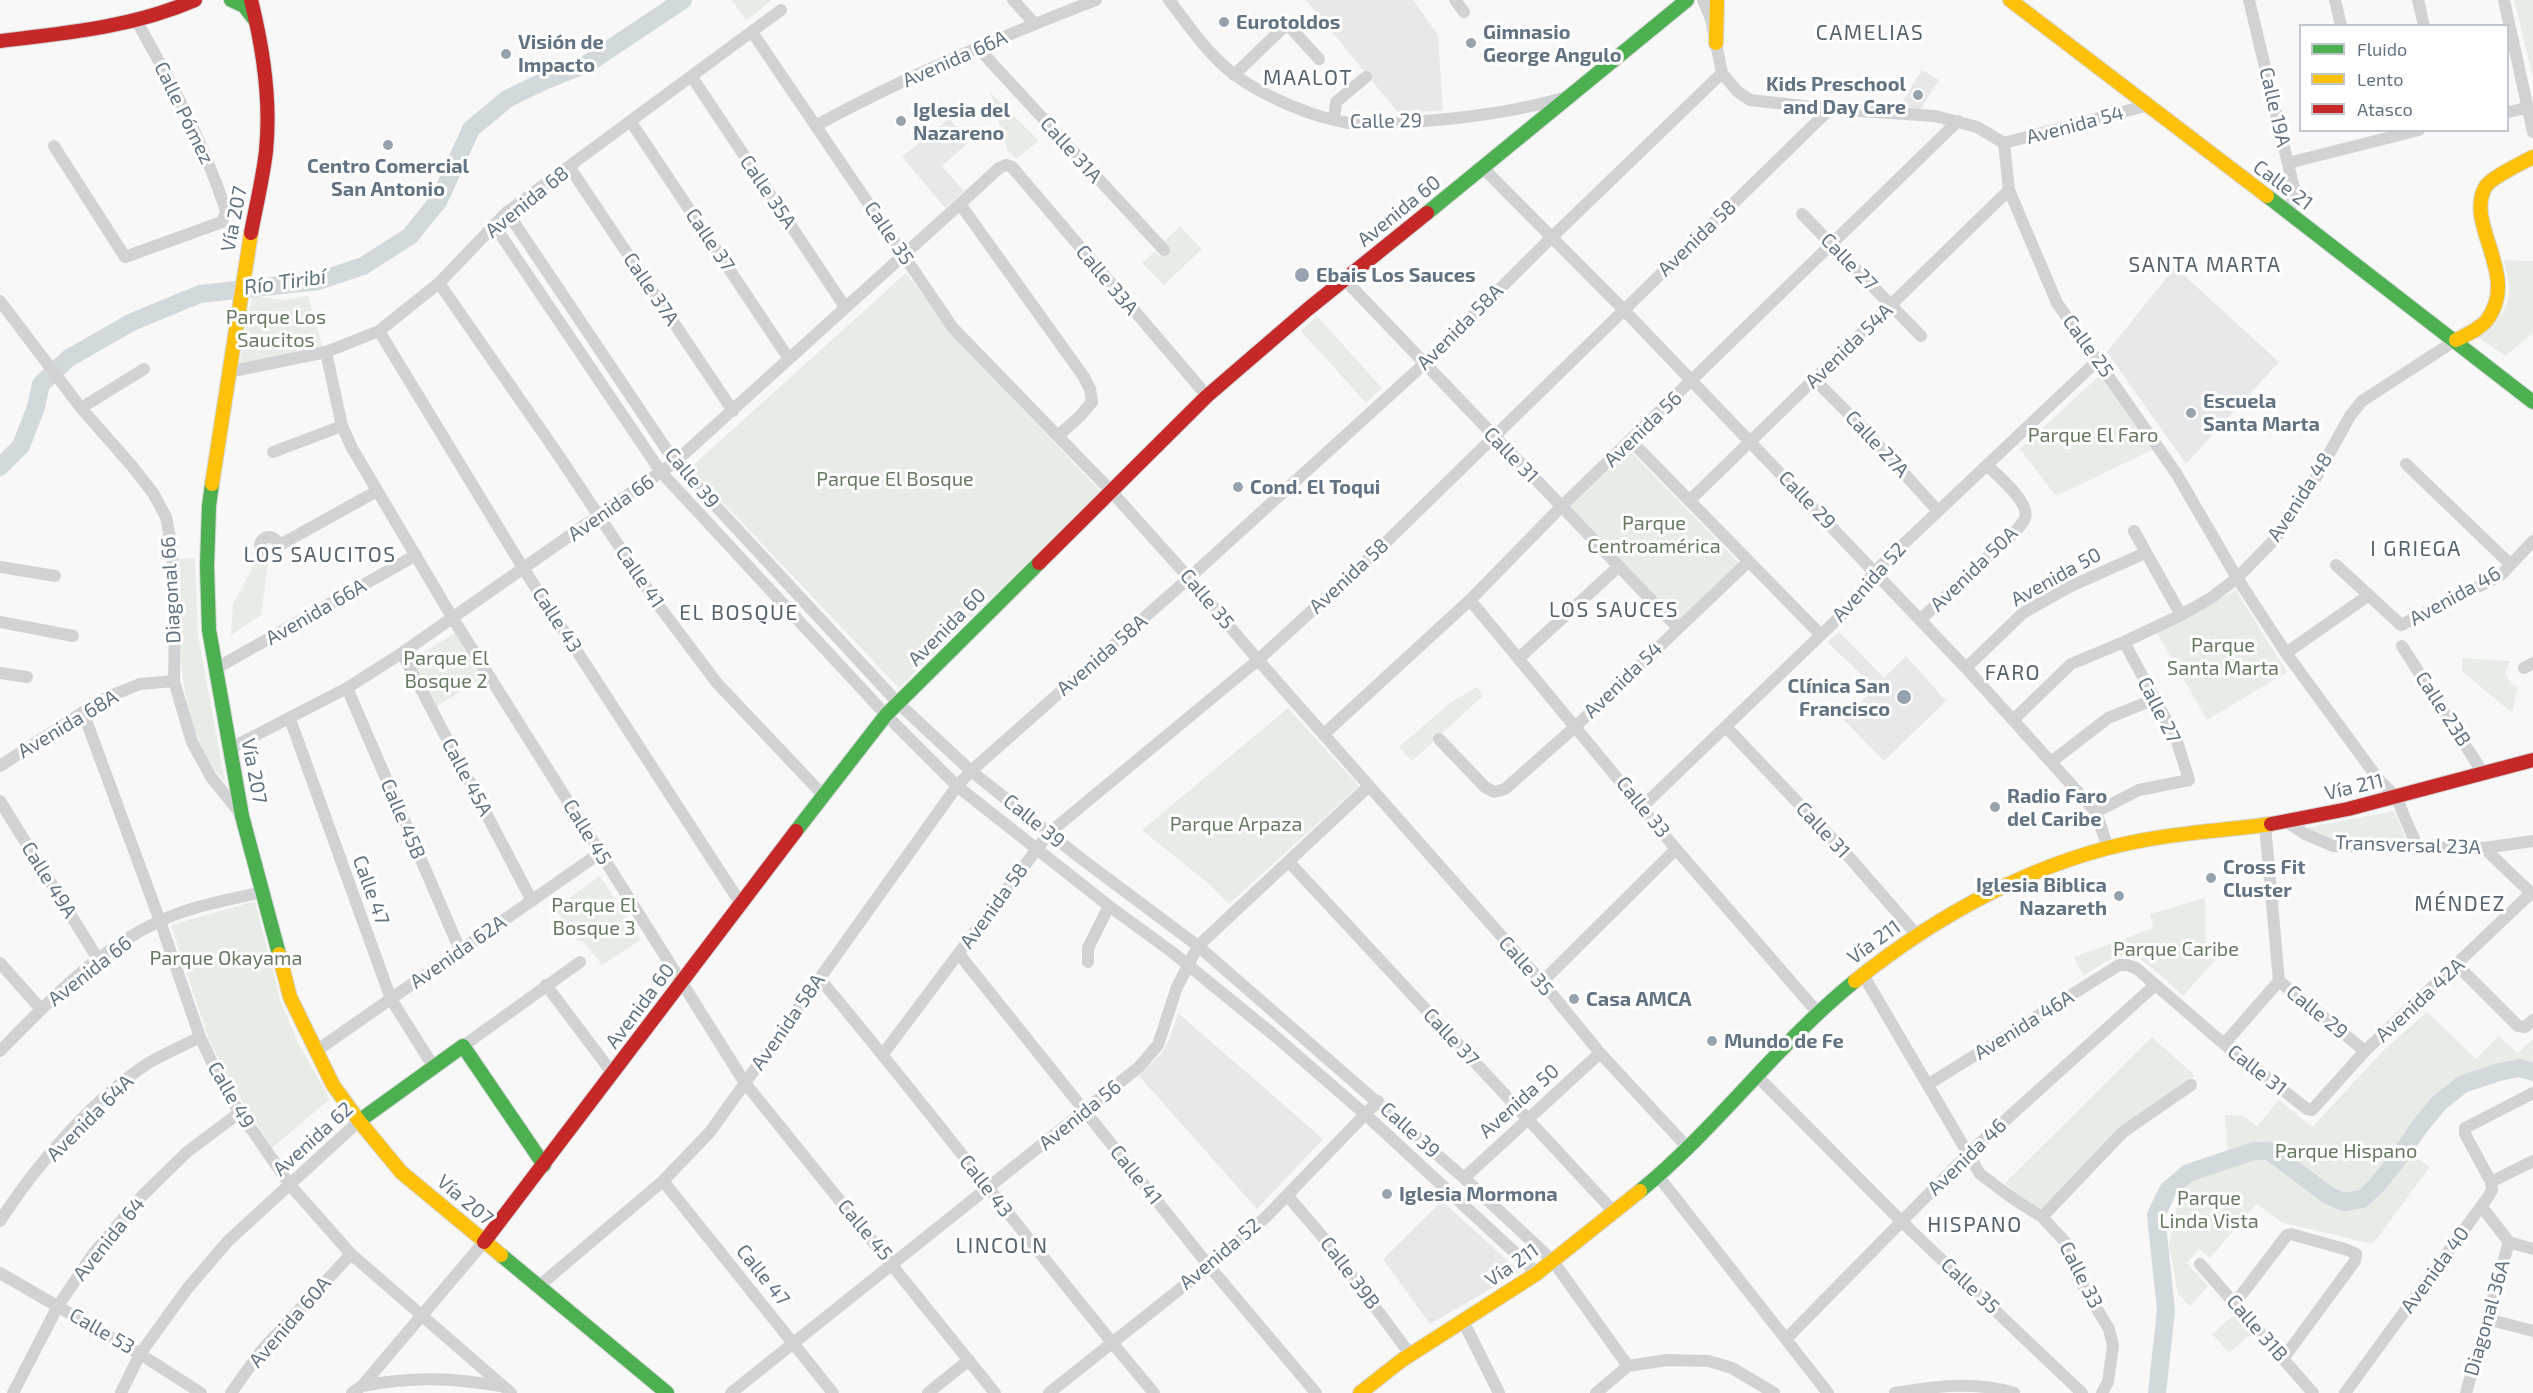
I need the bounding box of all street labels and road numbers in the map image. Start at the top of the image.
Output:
street label: Avenida 66A [899,25,1011,93]
street label: Calle Pómez [149,58,219,168]
street label: Calle 19A [2254,65,2296,149]
street label: Avenida 54 [2024,100,2126,150]
street label: Calle 29 [1350,108,1422,134]
street label: Calle 31A [1035,112,1107,188]
street label: Calle 35A [735,151,801,233]
street label: Calle 21 [2248,155,2318,215]
street label: Avenida 68 [480,161,574,243]
street label: Avenida 60 [1352,170,1446,252]
street label: Vía 207 [216,184,252,254]
street label: Avenida 58 [1653,195,1741,281]
street label: Calle 35 [859,197,919,269]
street label: Calle 37 [680,204,740,276]
street label: Calle 27 [1816,228,1882,296]
street label: Calle 33A [1071,240,1143,320]
street label: Calle 37A [618,248,684,330]
street label: Avenida 58A [1412,279,1508,375]
street label: Avenida 54A [1800,298,1898,394]
street label: Calle 25 [2057,310,2119,382]
street label: Avenida 56 [1599,386,1687,472]
street label: Calle 27A [1840,406,1914,482]
street label: Calle 31 [1479,422,1543,488]
street label: Calle 39 [660,443,724,513]
street label: Avenida 48 [2262,448,2338,546]
street label: Calle 29 [1773,466,1841,534]
street label: Avenida 66 [563,470,659,546]
street label: Avenida 50A [1925,521,2023,617]
street label: Avenida 58 [1304,533,1394,619]
street label: Diagonal 66 [156,536,186,644]
street label: Avenida 52 [1827,537,1911,627]
street label: Calle 41 [611,541,669,613]
street label: Avenida 50 [2007,542,2105,612]
street label: Avenida 46 [2405,561,2505,631]
street label: Calle 35 [1175,564,1239,634]
street label: Avenida 66A [261,574,371,650]
street label: Calle 43 [527,583,587,657]
street label: Avenida 60 [903,583,991,671]
street label: Avenida 58A [1052,609,1152,701]
street label: Avenida 54 [1579,637,1667,723]
street label: Calle 23B [2410,667,2476,751]
street label: Calle 27 [2132,673,2186,747]
street label: Avenida 68A [13,685,123,763]
street label: Calle 45A [436,734,498,820]
street label: Vía 207 [236,736,272,806]
street label: Vía 211 [2322,769,2386,805]
street label: Calle 33 [1611,772,1675,842]
street label: Calle 45B [375,775,431,863]
street label: Calle 39 [998,789,1070,853]
street label: Calle 45 [558,795,616,869]
street label: Calle 31 [1791,797,1855,863]
street label: Transversal 23A [2335,830,2481,860]
street label: Calle 49A [16,837,82,923]
street label: Calle 47 [347,852,395,928]
street label: Avenida 58 [955,859,1033,953]
street label: Avenida 62A [405,910,511,994]
street label: Vía 211 [1843,915,1905,969]
street label: Avenida 66 [43,931,137,1011]
street label: Calle 35 [1494,931,1558,1001]
street label: Avenida 42A [2371,953,2469,1047]
street label: Avenida 60 [600,959,680,1053]
street label: Avenida 58A [746,969,830,1075]
street label: Calle 29 [2281,980,2353,1044]
street label: Avenida 46A [1970,985,2078,1065]
street label: Calle 37 [1418,1003,1484,1071]
street label: Calle 31 [2223,1039,2291,1101]
street label: Calle 49 [202,1057,260,1133]
street label: Avenida 50 [1474,1059,1564,1143]
street label: Avenida 64A [42,1070,138,1166]
street label: Avenida 56 [1034,1075,1126,1155]
street label: Avenida 62 [268,1097,358,1181]
street label: Calle 39 [1375,1097,1445,1163]
street label: Avenida 46 [1923,1113,2011,1201]
street label: Calle 41 [1105,1140,1167,1210]
street label: Calle 43 [954,1150,1018,1222]
street label: Vía 207 [432,1170,498,1230]
street label: Avenida 64 [68,1192,150,1286]
street label: Calle 45 [833,1195,897,1265]
street label: Avenida 52 [1174,1213,1266,1295]
street label: Avenida 40 [2396,1222,2474,1318]
street label: Calle 39B [1315,1232,1385,1314]
street label: Vía 211 [1481,1238,1543,1292]
street label: Calle 33 [2054,1238,2108,1312]
street label: Calle 47 [731,1239,795,1311]
street label: Calle 35 [1936,1253,2004,1319]
street label: Diagonal 36A [2459,1257,2515,1379]
street label: Avenida 60A [244,1272,336,1372]
street label: Calle 31B [2221,1290,2293,1366]
street label: Calle 53 [65,1303,139,1359]

